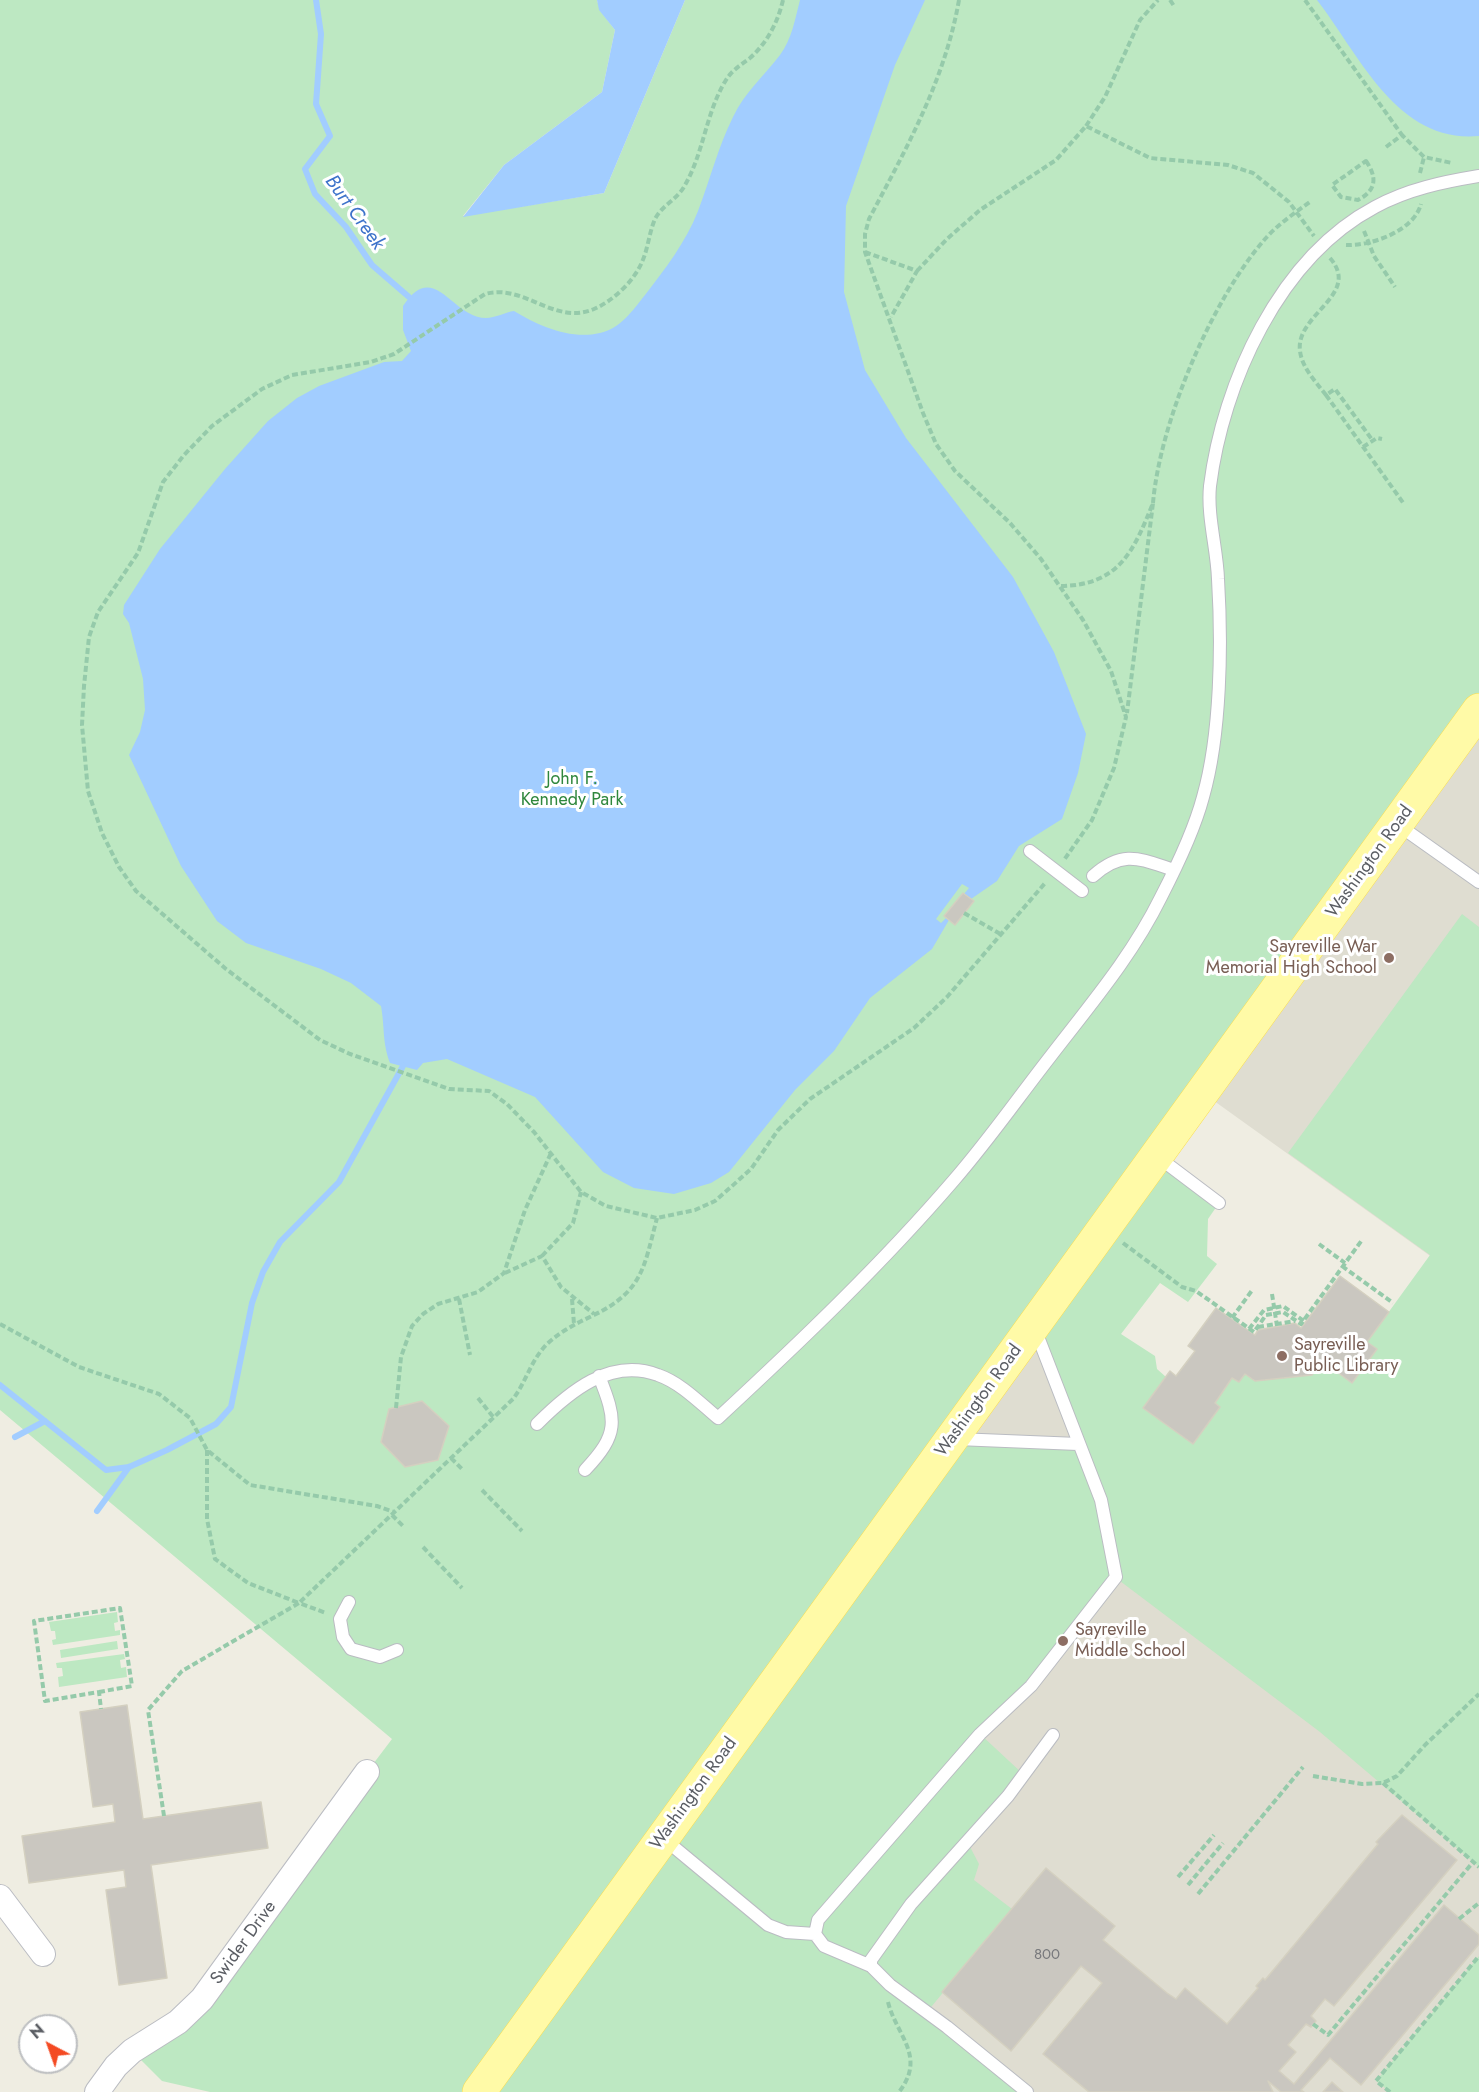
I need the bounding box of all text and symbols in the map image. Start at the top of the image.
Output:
water label: Burt Creek [319,171,389,255]
park label: John F. Kennedy Park [521,769,623,812]
street label: Washington Road [1322,802,1418,922]
place label: Sayreville War Memorial High School [1206,937,1377,980]
marker: Sayreville War Memorial High School [1382,951,1396,965]
place label: Sayreville Public Library [1294,1335,1399,1378]
street label: Washington Road [931,1341,1027,1461]
marker: Sayreville Public Library [1275,1349,1289,1363]
place label: Sayreville Middle School [1075,1620,1185,1662]
marker: Sayreville Middle School [1056,1634,1070,1648]
street label: Washington Road [646,1734,742,1854]
street label: Swider Drive [206,1897,282,1989]
house number: 800 [1034,1946,1060,1964]
north arrow [18,2014,78,2074]
text: N [25,2019,50,2044]

